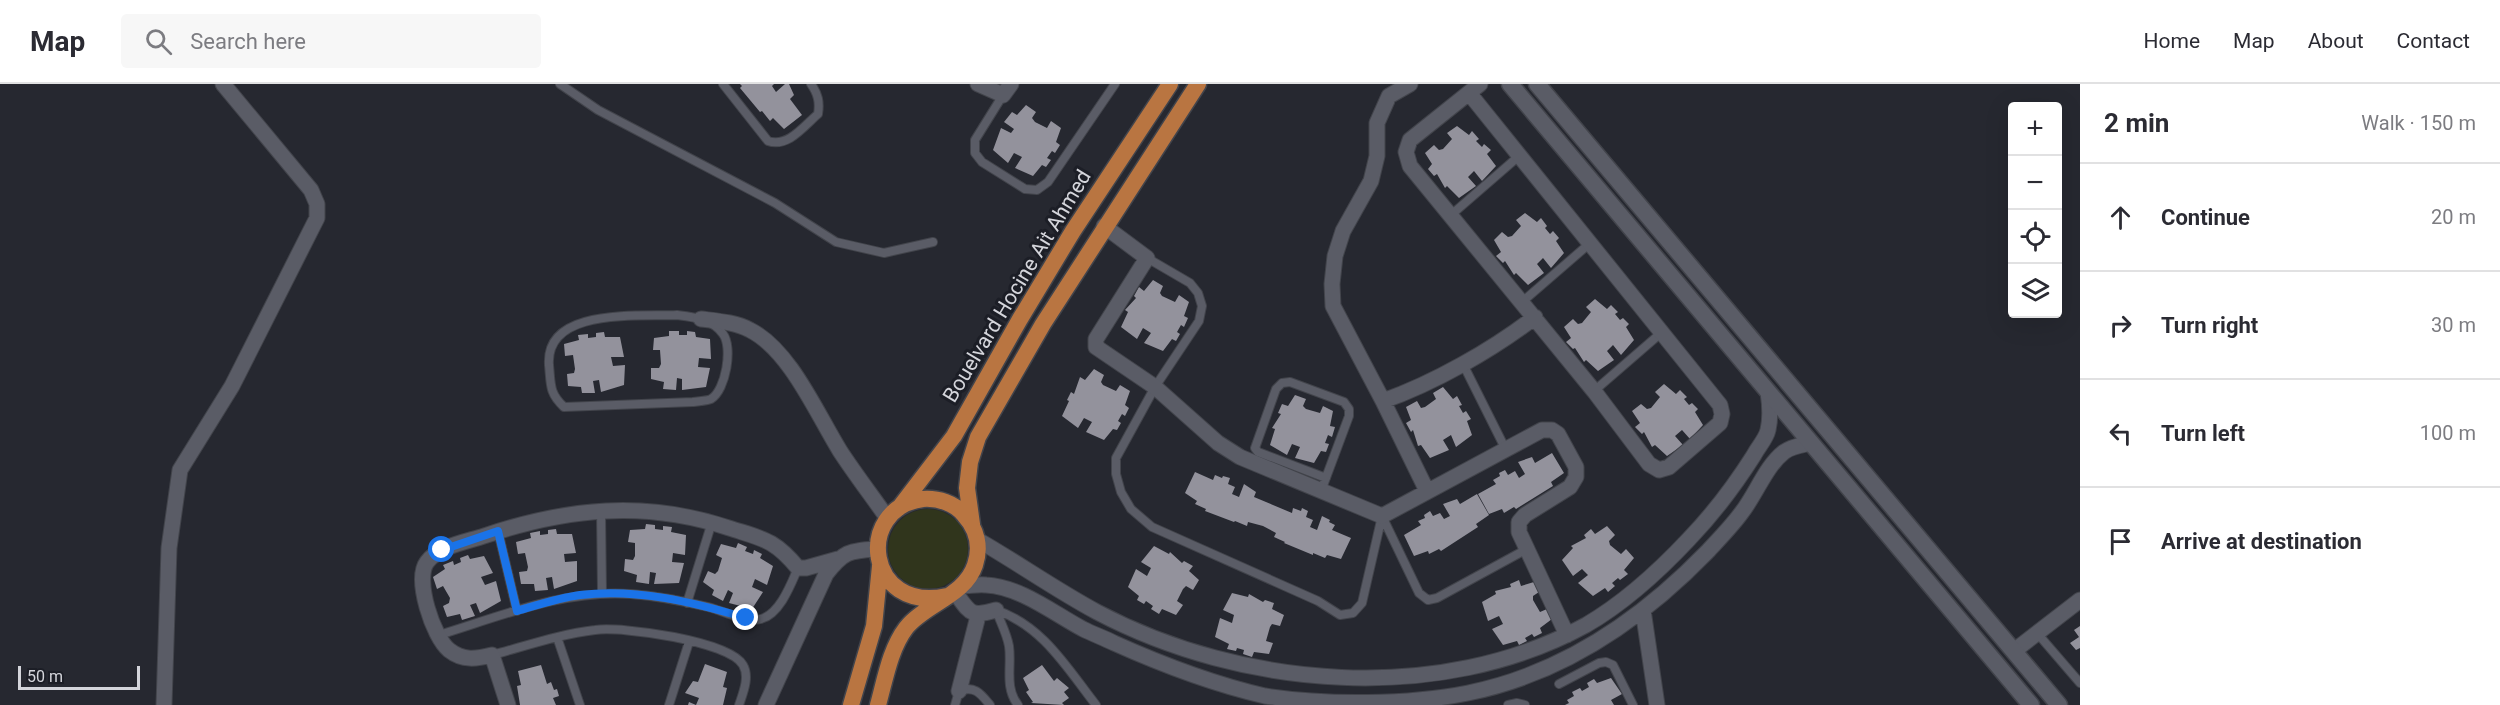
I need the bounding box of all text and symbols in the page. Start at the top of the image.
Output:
search box [121,14,541,68]
text: Map [30,25,85,58]
icon: search [142,25,175,58]
text: Search here [190,29,306,54]
text: Home [2144,29,2200,53]
text: Map [2233,29,2275,53]
text: About [2308,29,2364,53]
text: Contact [2397,29,2470,53]
map controls [2008,102,2062,318]
button: + [2008,102,2062,156]
text: 2 min [2104,108,2169,138]
text: Walk · 150 m [2361,111,2476,135]
button: − [2008,156,2062,210]
street label: Bouelvard Hocine Ait Ahmed [938,165,1096,407]
icon: ahead [2104,201,2137,234]
text: Continue [2161,205,2250,230]
text: 20 m [2431,205,2476,229]
button: locate [2008,210,2062,264]
button: layers [2008,264,2062,318]
icon: right [2104,309,2137,342]
text: Turn right [2161,313,2258,338]
text: 30 m [2431,313,2476,337]
icon: left [2104,417,2137,450]
text: Turn left [2161,421,2245,446]
text: 100 m [2420,421,2476,445]
icon: arrive [2104,525,2137,558]
text: Arrive at destination [2161,529,2362,554]
route start [428,536,454,562]
route end [732,604,758,630]
scale bar [18,663,140,690]
text: 50 m [27,667,63,686]

